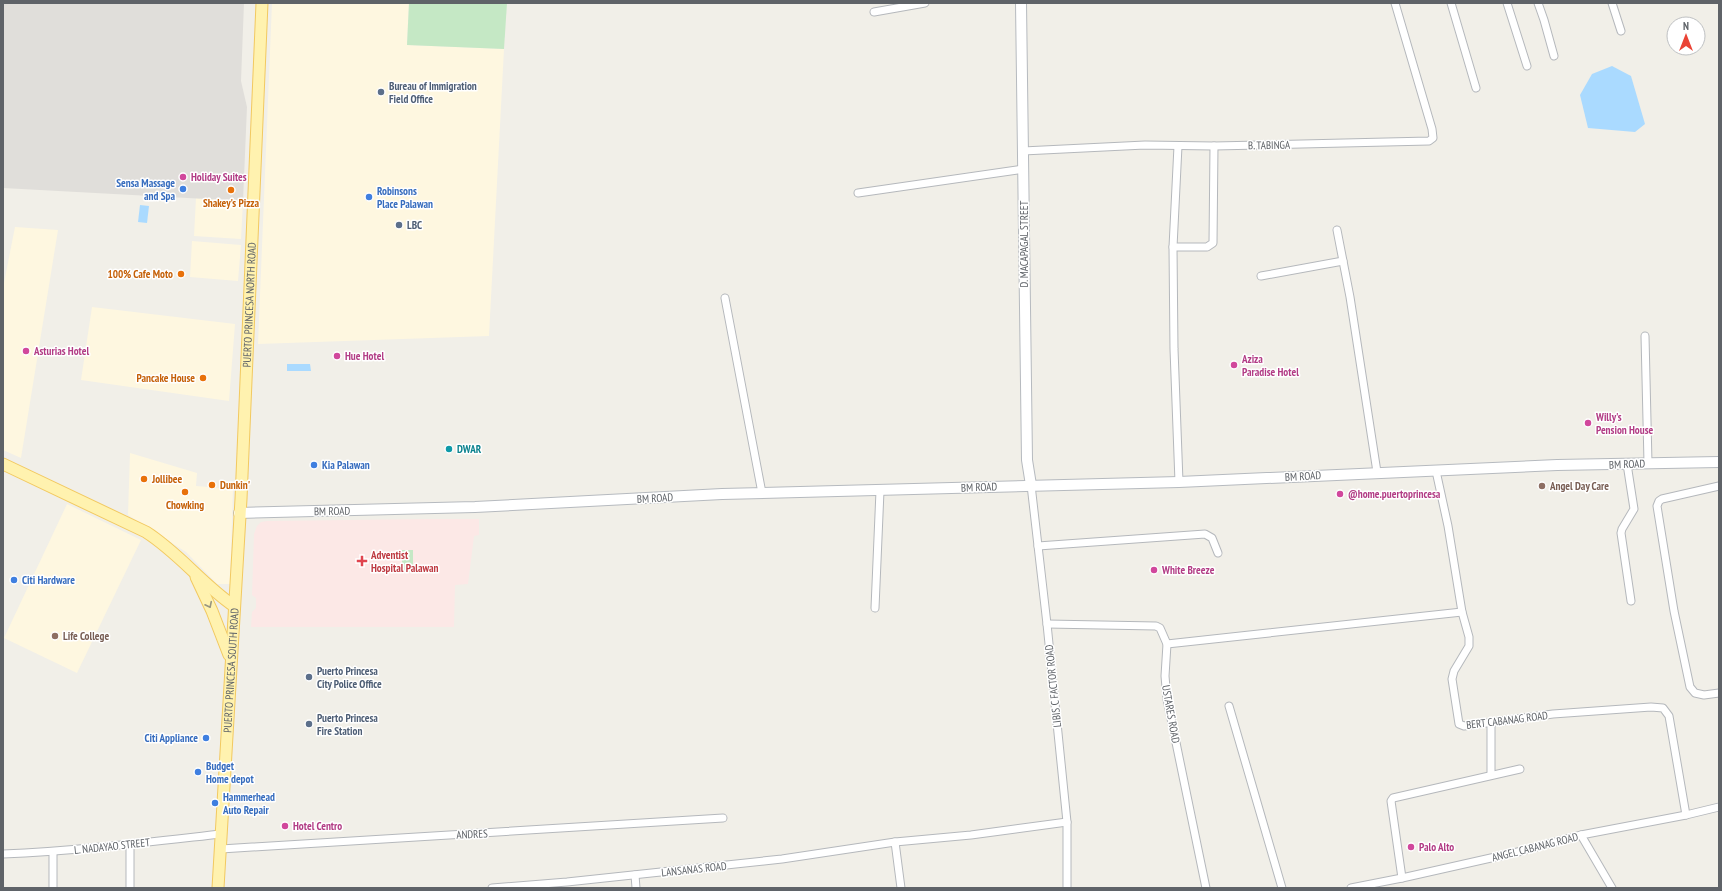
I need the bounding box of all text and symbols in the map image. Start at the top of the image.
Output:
north arrow [1666,16,1706,56]
text: N [1683,19,1689,33]
place label: Bureau of Immigration Field Office [389,79,477,106]
marker: Bureau of Immigration Field Office [376,87,386,97]
street label: B. TABINGA [1248,138,1291,152]
place label: Holiday Suites [191,170,247,184]
marker: Holiday Suites [178,172,188,182]
place label: Sensa Massage and Spa [116,176,175,203]
marker: Sensa Massage and Spa [178,184,188,194]
place label: Robinsons Place Palawan [377,184,433,211]
marker: Shakey's Pizza [226,185,236,195]
marker: Robinsons Place Palawan [364,192,374,202]
place label: Shakey's Pizza [203,196,260,210]
street label: D. MACAPAGAL STREET [1017,201,1031,287]
place label: LBC [407,218,422,232]
marker: LBC [394,220,404,230]
street label: PUERTO PRINCESA NORTH ROAD [240,242,259,368]
place label: 100% Cafe Moto [108,267,173,281]
marker: 100% Cafe Moto [176,269,186,279]
place label: Asturias Hotel [33,344,89,358]
marker: Asturias Hotel [21,346,31,356]
place label: Hue Hotel [345,349,384,363]
marker: Hue Hotel [332,351,342,361]
place label: Aziza Paradise Hotel [1241,352,1299,379]
marker: Aziza Paradise Hotel [1229,360,1239,370]
place label: Pancake House [137,371,195,385]
marker: Pancake House [198,373,208,383]
place label: Willy's Pension House [1595,410,1653,437]
marker: Willy's Pension House [1583,418,1593,428]
place label: DWAR [457,442,482,456]
marker: DWAR [444,444,454,454]
street label: BM ROAD [1609,456,1646,472]
place label: Kia Palawan [322,458,370,472]
marker: Kia Palawan [309,460,319,470]
street label: BM ROAD [1285,468,1322,484]
place label: Jollibee [151,472,182,486]
marker: Jollibee [139,474,149,484]
place label: Dunkin' [220,478,250,492]
street label: BM ROAD [961,479,998,495]
place label: Angel Day Care [1549,479,1609,493]
marker: Dunkin' [207,480,217,490]
marker: Angel Day Care [1537,481,1547,491]
marker: Chowking [180,487,190,497]
place label: @home.puertoprincesa [1348,487,1441,501]
marker: @home.puertoprincesa [1335,489,1345,499]
street label: BM ROAD [637,490,674,506]
place label: Chowking [166,498,204,512]
street label: BM ROAD [314,504,350,518]
place label: Adventist Hospital Palawan [370,548,439,575]
marker: Adventist Hospital Palawan [356,555,368,567]
place label: White Breeze [1161,563,1215,577]
marker: White Breeze [1149,565,1159,575]
place label: Citi Hardware [22,573,75,587]
marker: Citi Hardware [9,575,19,585]
one-way arrow [204,601,212,608]
street label: PUERTO PRINCESA SOUTH ROAD [220,607,242,733]
place label: Life College [63,629,109,643]
marker: Life College [50,631,60,641]
street label: LIBIS C FACTOR ROAD [1042,644,1064,728]
place label: Puerto Princesa City Police Office [317,664,382,691]
marker: Puerto Princesa City Police Office [304,672,314,682]
street label: USTARES ROAD [1159,684,1183,744]
street label: BERT CABANAG ROAD [1465,708,1549,732]
place label: Puerto Princesa Fire Station [317,711,378,738]
marker: Puerto Princesa Fire Station [304,719,314,729]
place label: Citi Appliance [145,731,198,745]
marker: Citi Appliance [201,733,211,743]
place label: Budget Home depot [206,759,254,786]
marker: Budget Home depot [193,767,203,777]
place label: Hammerhead Auto Repair [222,790,275,817]
marker: Hammerhead Auto Repair [210,798,220,808]
place label: Hotel Centro [293,819,342,833]
marker: Hotel Centro [280,821,290,831]
street label: ANDRES [456,826,488,842]
street label: ANGEL CABANAG ROAD [1490,829,1580,864]
street label: L. NADAYAO STREET [73,835,151,857]
place label: Palo Alto [1419,840,1454,854]
marker: Palo Alto [1406,842,1416,852]
street label: LANSANAS ROAD [661,859,728,879]

